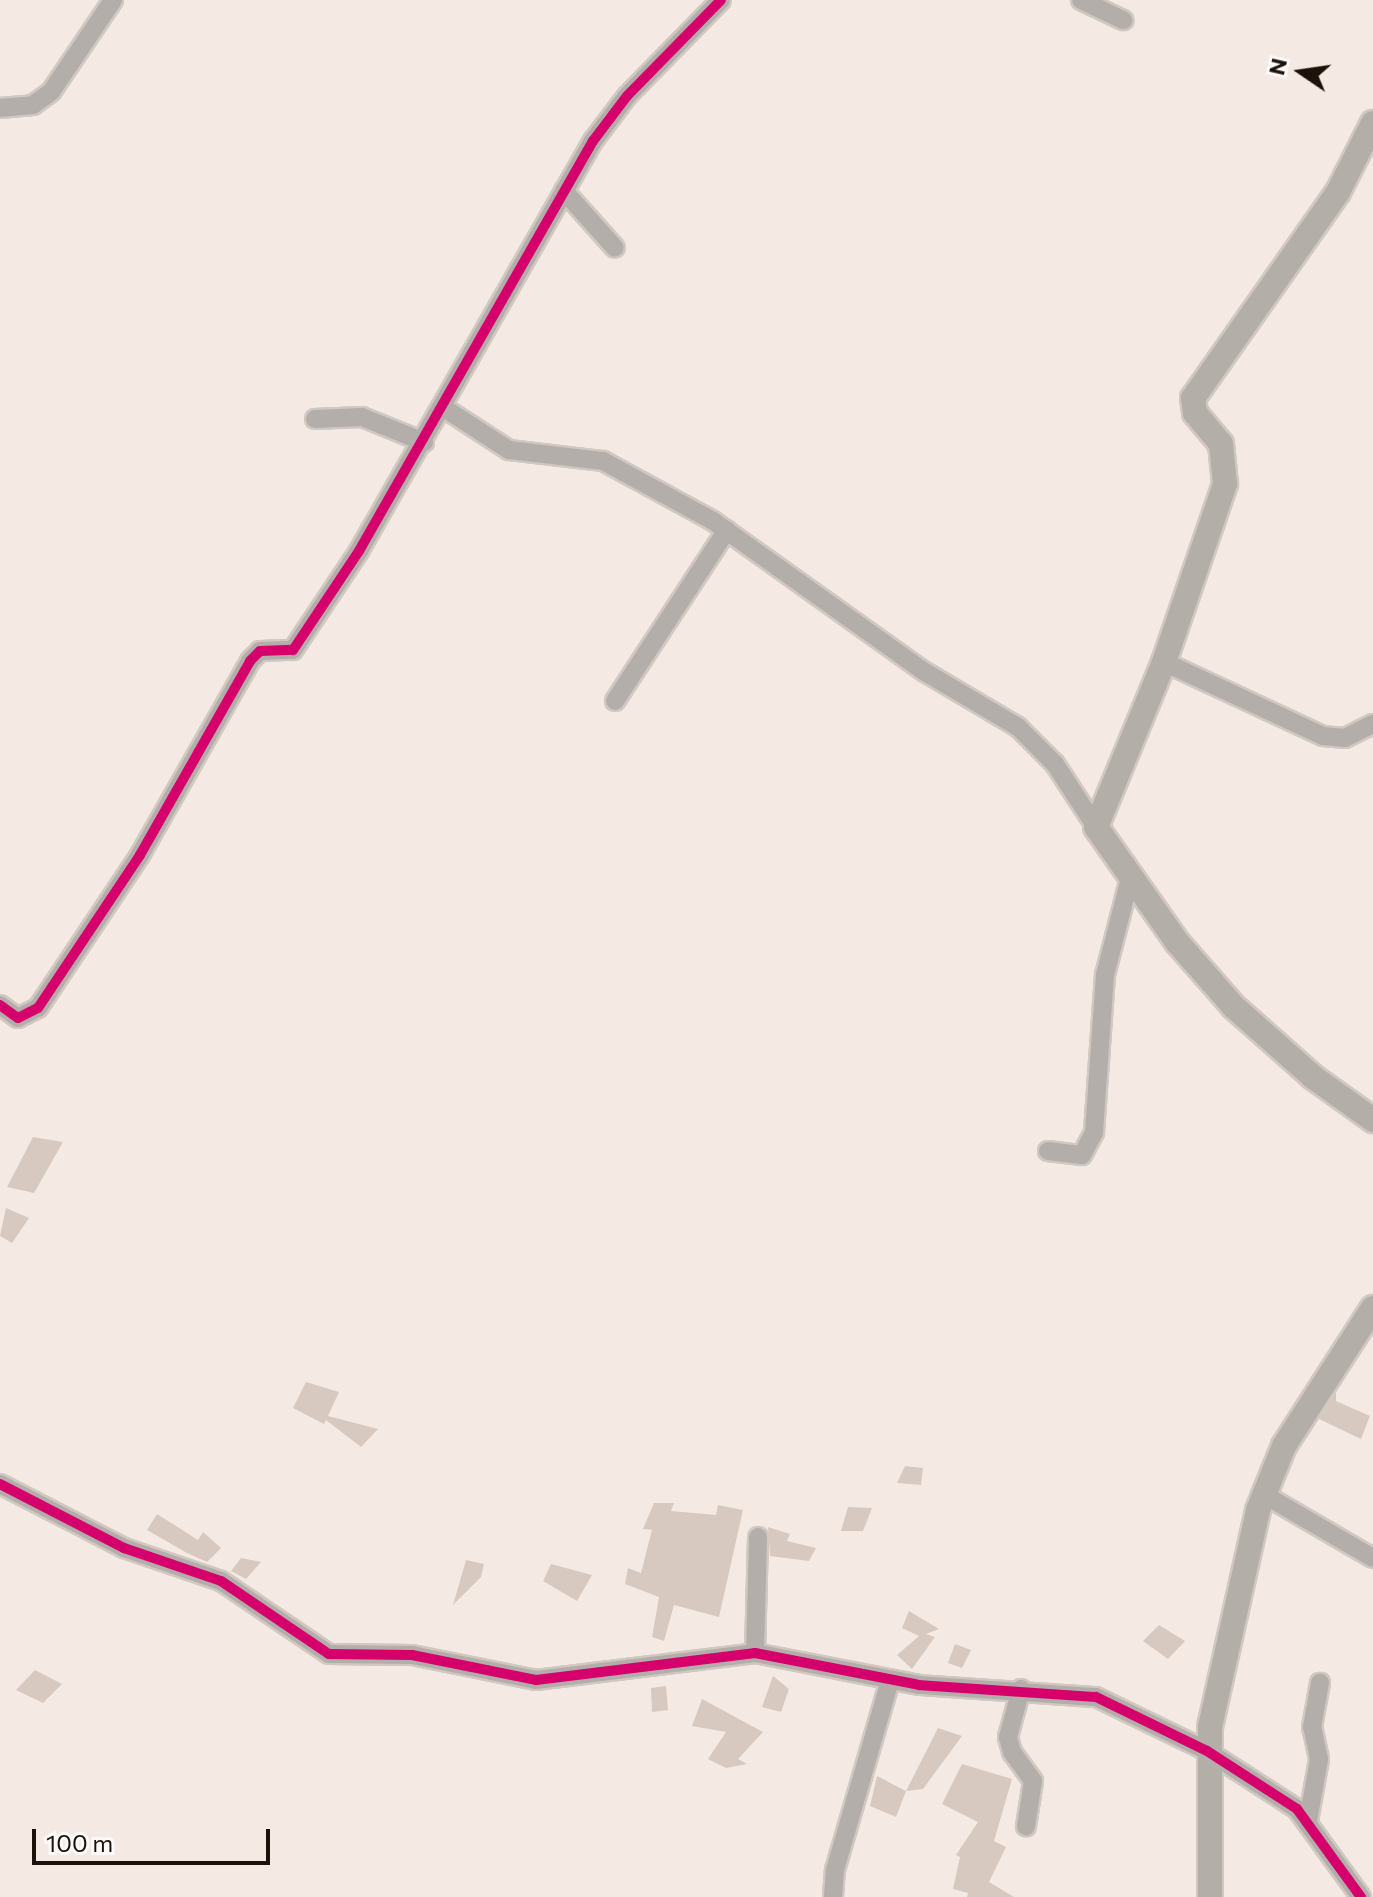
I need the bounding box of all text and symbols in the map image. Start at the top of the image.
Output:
north arrow [1261,32,1341,112]
text: N [1262,55,1292,78]
scale bar [36,1813,274,1863]
text: 100 m [46,1828,113,1857]

